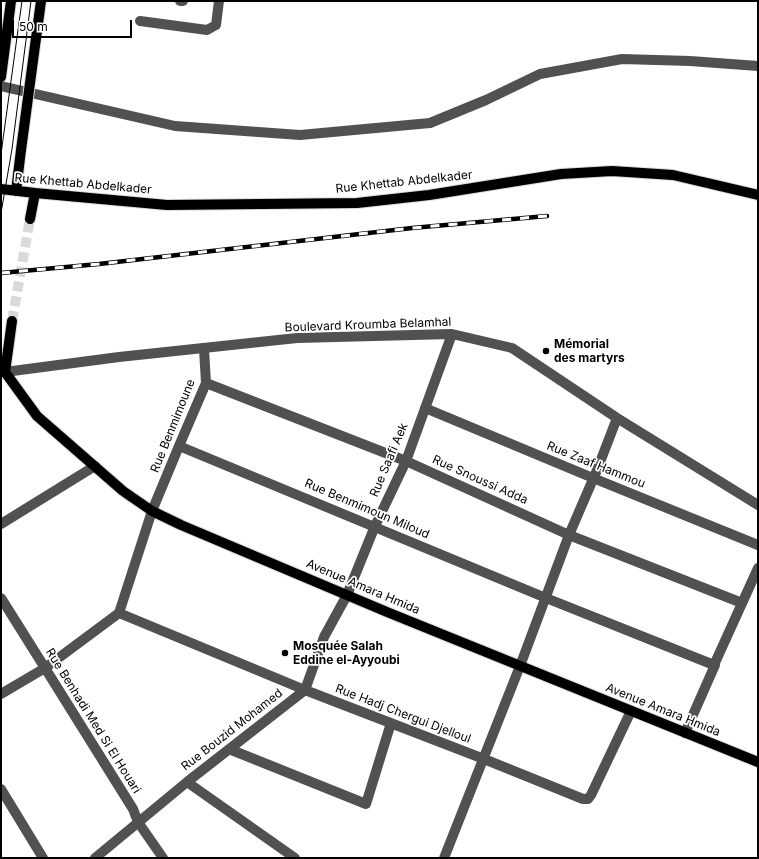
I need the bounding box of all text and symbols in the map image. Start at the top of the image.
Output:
scale bar [14,12,134,38]
text: 50 m [19,19,48,34]
street label: Rue Khettab Abdelkader [335,168,473,196]
street label: Rue Khettab Abdelkader [14,171,152,197]
street label: Boulevard Kroumba Belamhal [284,315,452,335]
place label: Mémorial des martyrs [554,337,625,365]
marker: Mémorial des martyrs [541,346,551,356]
street label: Rue Benmimoune [148,377,198,475]
street label: Rue Saafi Aek [367,421,411,499]
street label: Rue Zaaf Hammou [545,439,647,491]
street label: Rue Snoussi Adda [430,452,530,508]
street label: Rue Benmimoun Miloud [302,476,432,542]
street label: Avenue Amara Hmida [304,557,422,617]
place label: Mosquée Salah Eddine el-Ayyoubi [293,639,400,667]
street label: Rue Benhadi Med Si El Houari [42,646,144,796]
marker: Mosquée Salah Eddine el-Ayyoubi [280,648,290,658]
street label: Avenue Amara Hmida [604,680,722,740]
street label: Rue Hadj Chergui Djelloul [333,681,473,747]
street label: Rue Bouzid Mohamed [179,686,285,774]

